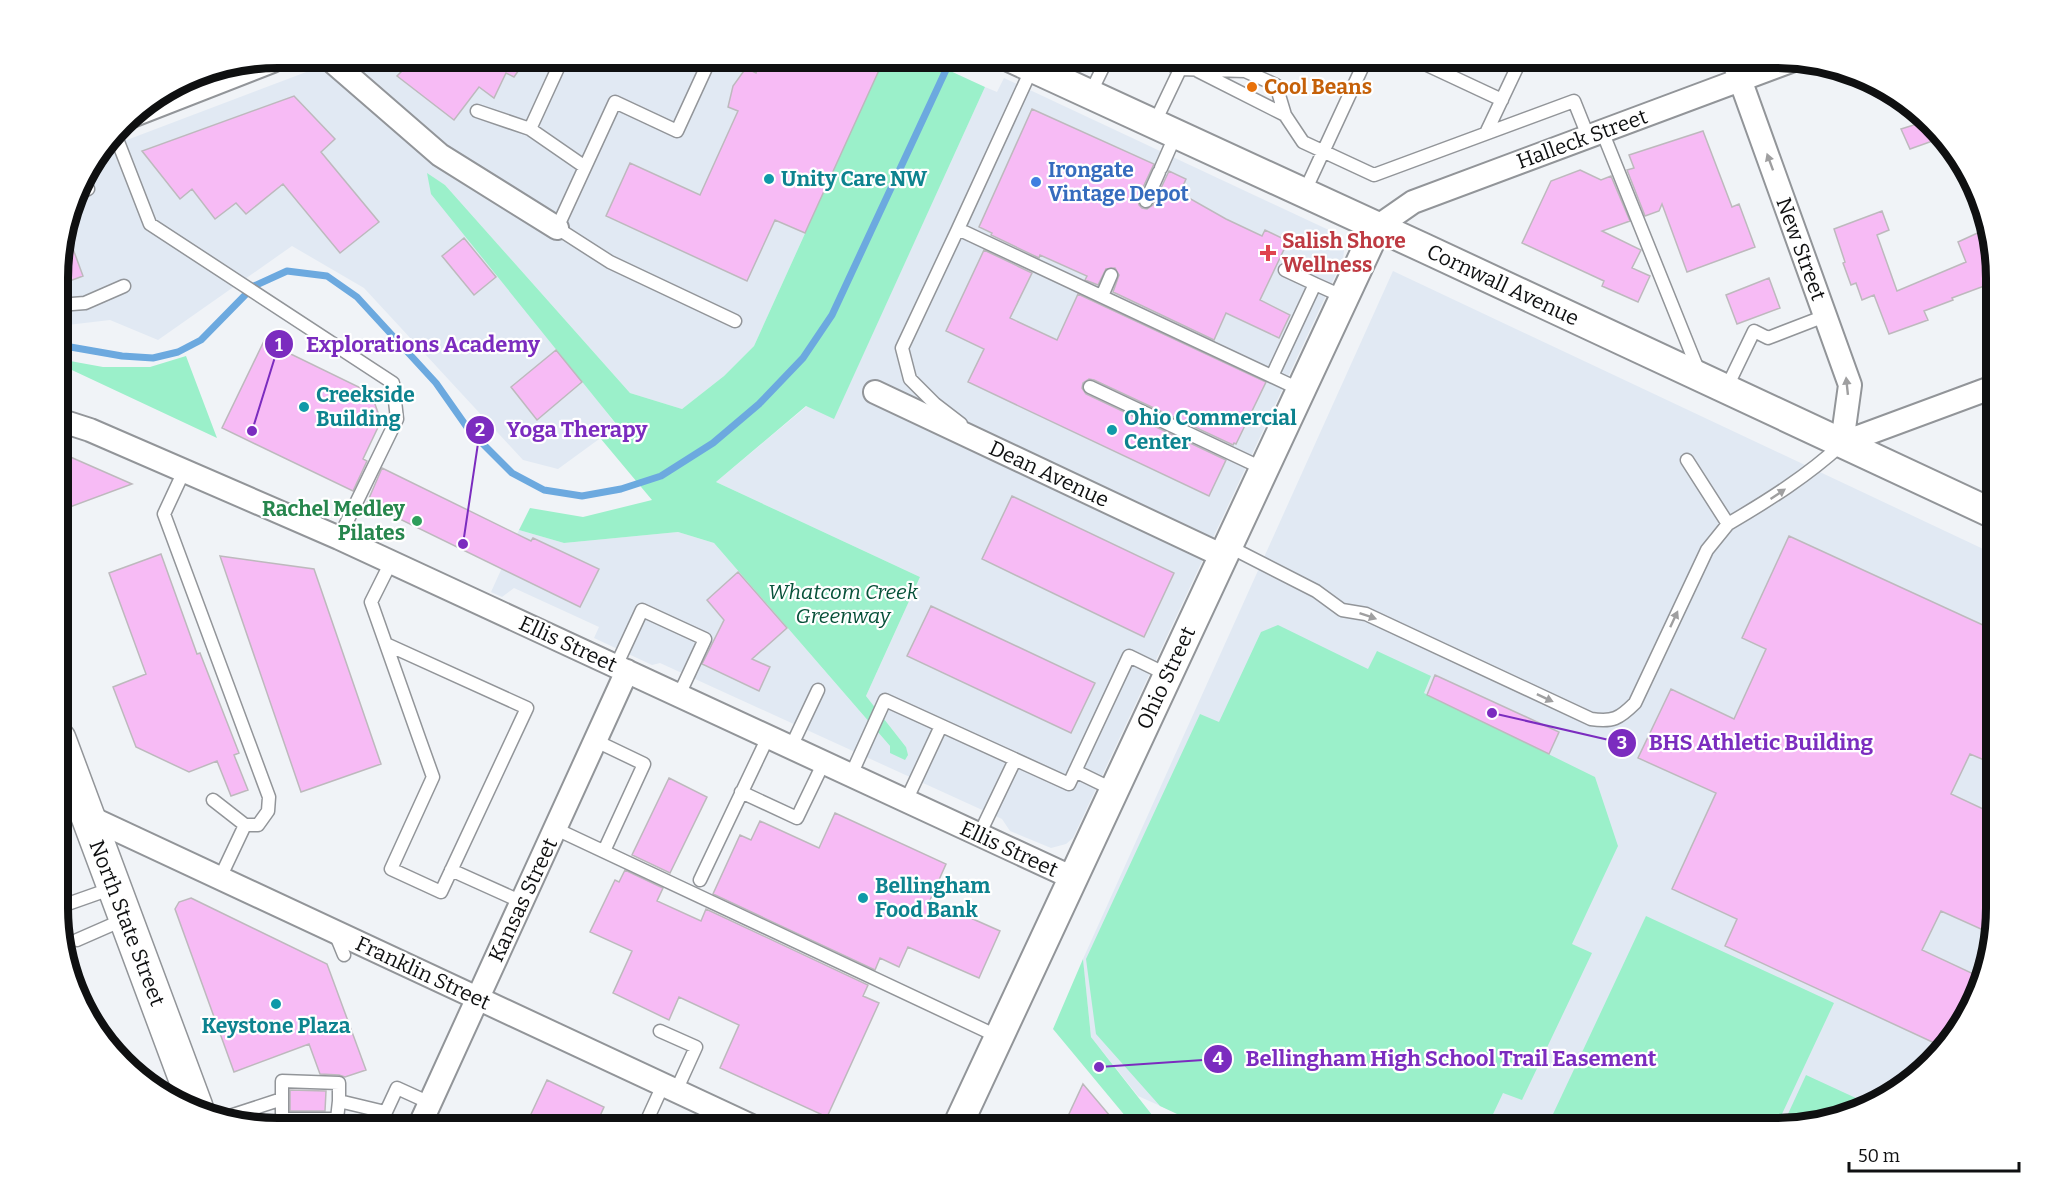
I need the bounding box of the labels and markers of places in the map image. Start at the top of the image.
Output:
place label: Cool Beans [1264,74,1372,100]
marker: Cool Beans [1245,80,1259,94]
place label: Irongate Vintage Depot [1048,157,1190,207]
place label: Unity Care NW [781,166,928,192]
marker: Unity Care NW [762,172,776,186]
marker: Irongate Vintage Depot [1029,175,1043,189]
place label: Salish Shore Wellness [1282,228,1406,278]
marker: Salish Shore Wellness [1259,244,1277,262]
callout: Explorations Academy [264,324,552,364]
place label: Creekside Building [316,382,415,432]
marker: Creekside Building [297,400,311,414]
place label: Ohio Commercial Center [1124,405,1297,455]
callout: Yoga Therapy [465,410,660,450]
marker: Ohio Commercial Center [1105,423,1119,437]
place label: Rachel Medley Pilates [262,496,405,546]
marker: Rachel Medley Pilates [410,514,424,528]
callout: BHS Athletic Building [1607,723,1885,763]
place label: Bellingham Food Bank [875,873,990,923]
marker: Bellingham Food Bank [856,891,870,905]
marker: Keystone Plaza [269,997,283,1011]
place label: Keystone Plaza [201,1013,351,1039]
callout: Bellingham High School Trail Easement [1203,1039,1668,1079]

